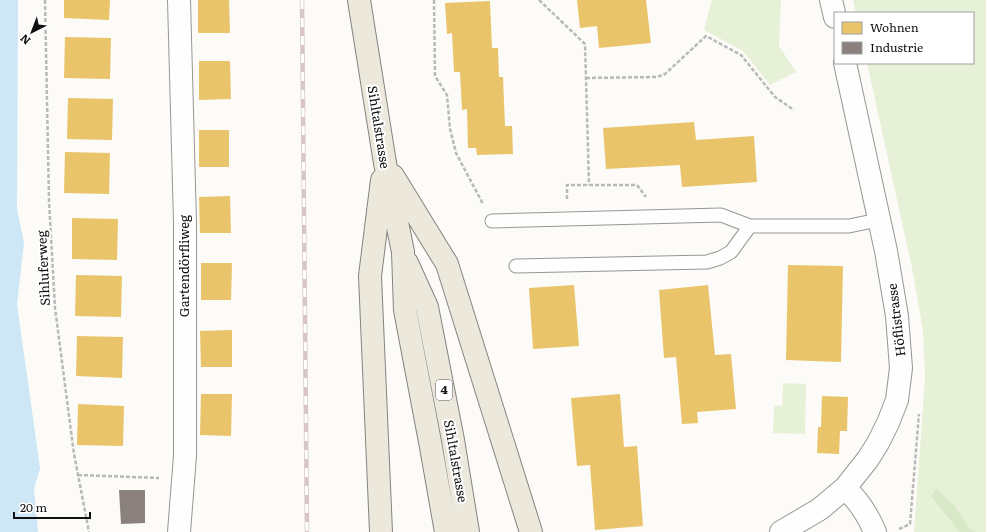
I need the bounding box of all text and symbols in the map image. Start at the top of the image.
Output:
north arrow [12,12,52,52]
legend [834,12,974,64]
text: Wohnen [870,18,919,36]
text: N [16,31,33,49]
text: Industrie [870,38,923,56]
street label: Sihltalstrasse [364,84,395,170]
street label: Gartendörfliweg [174,214,193,317]
street label: Sihluferweg [31,229,54,306]
street label: Höflistrasse [882,282,909,358]
road number: 4 [436,380,452,400]
street label: Sihltalstrasse [440,418,473,504]
scale bar [14,494,90,520]
text: 20 m [20,498,47,516]

